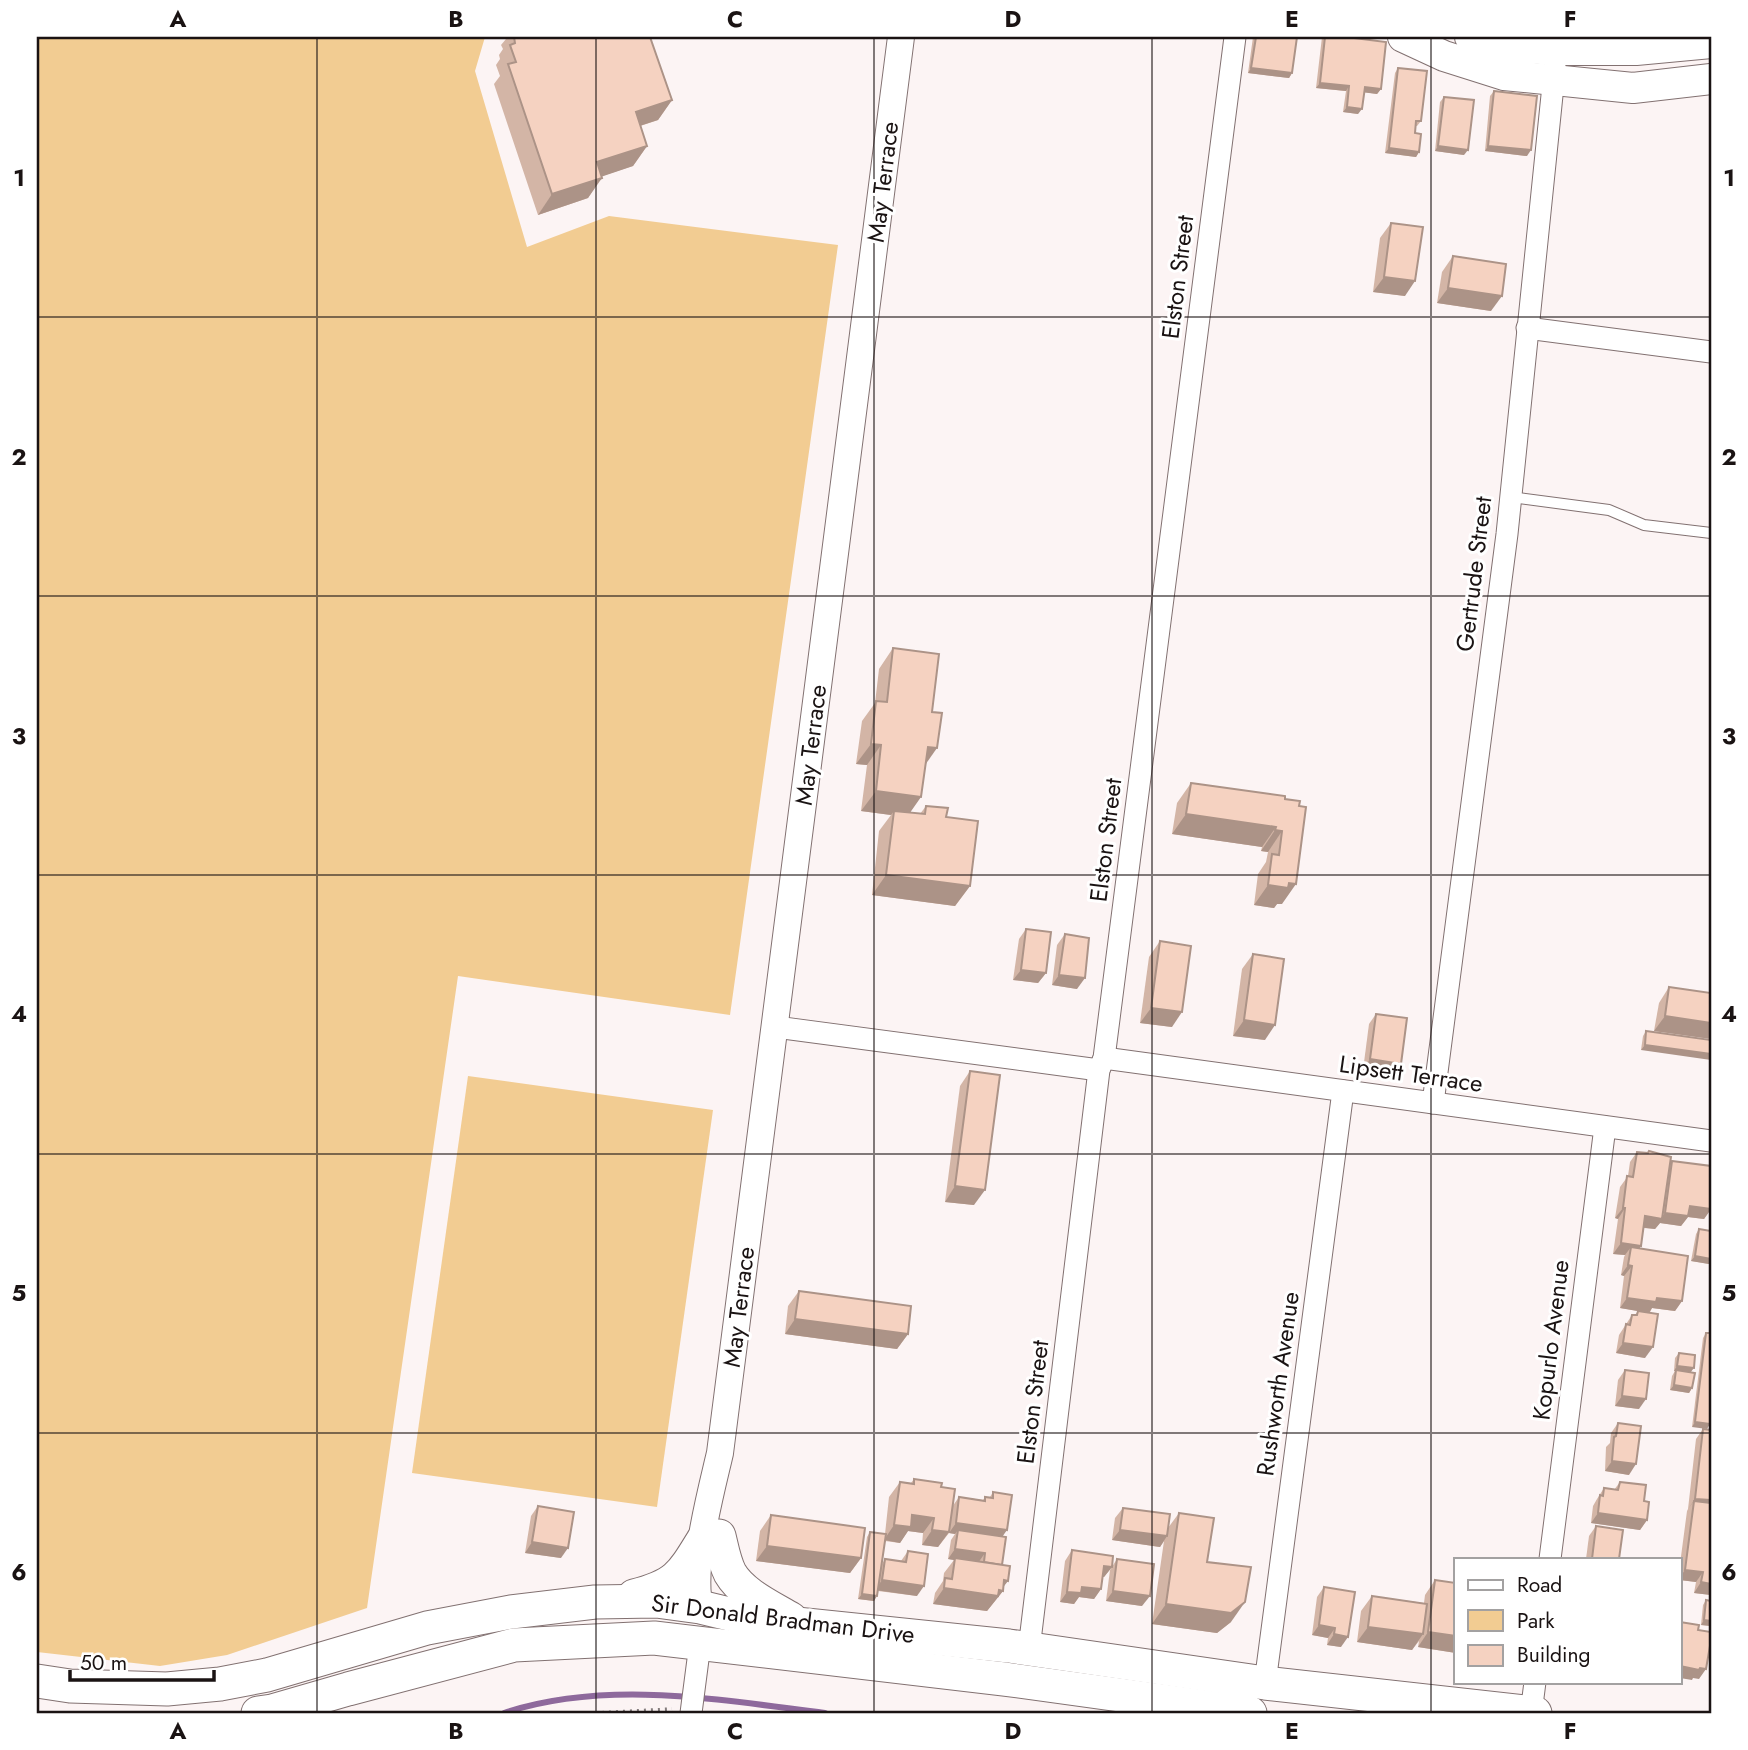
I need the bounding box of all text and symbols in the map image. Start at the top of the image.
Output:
text: A [169,2,187,36]
text: B [448,2,464,36]
text: C [727,2,743,36]
text: D [1005,2,1022,36]
text: E [1285,2,1299,36]
text: F [1564,2,1576,36]
street label: May Terrace [858,119,907,244]
text: 1 [13,161,25,195]
text: 1 [1723,161,1735,195]
street label: Elston Street [1153,213,1202,341]
text: 2 [11,440,27,474]
text: 2 [1721,440,1737,474]
street label: Gertrude Street [1447,494,1500,654]
street label: May Terrace [786,682,835,807]
text: 3 [12,719,26,753]
text: 3 [1722,719,1736,753]
street label: Elston Street [1081,776,1130,904]
text: 4 [11,997,27,1031]
text: 4 [1721,997,1737,1031]
street label: Lipsett Terrace [1337,1046,1485,1101]
street label: May Terrace [714,1244,763,1369]
street label: Kopurlo Avenue [1523,1258,1578,1422]
text: 5 [12,1276,26,1310]
text: 5 [1722,1276,1736,1310]
street label: Rushworth Avenue [1247,1289,1308,1478]
street label: Elston Street [1008,1338,1057,1466]
text: 6 [11,1555,27,1589]
text: 6 [1721,1555,1737,1589]
legend [1454,1558,1682,1684]
text: Road [1517,1570,1562,1600]
street label: Sir Donald Bradman Drive [649,1585,917,1652]
text: Park [1517,1606,1555,1636]
scale bar [70,1638,214,1682]
text: Building [1517,1640,1590,1670]
text: 50 m [80,1648,127,1678]
text: A [169,1714,187,1748]
text: B [448,1714,464,1748]
text: C [727,1714,743,1748]
text: D [1005,1714,1022,1748]
text: E [1285,1714,1299,1748]
text: F [1564,1714,1576,1748]

